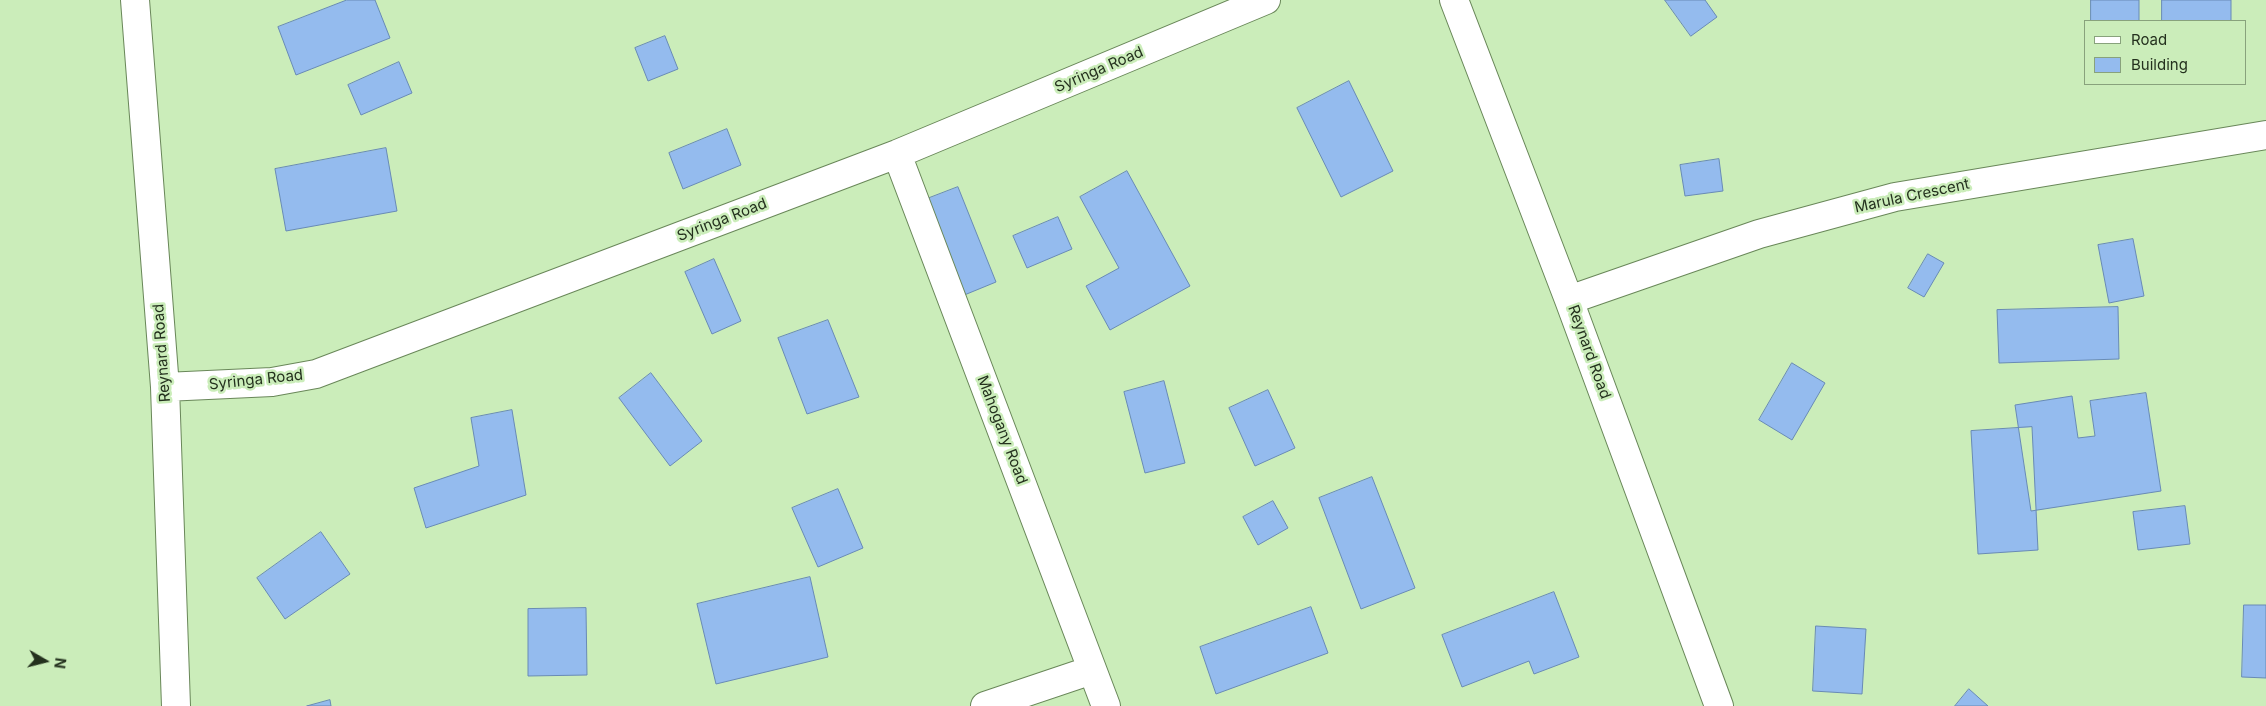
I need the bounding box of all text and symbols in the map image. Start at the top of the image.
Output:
legend [2084,20,2246,85]
text: Road [2131,30,2167,49]
street label: Syringa Road [1052,43,1146,97]
text: Building [2131,55,2188,74]
street label: Marula Crescent [1853,175,1971,217]
street label: Syringa Road [675,195,769,245]
street label: Reynard Road [150,303,174,403]
street label: Reynard Road [1564,303,1614,401]
street label: Syringa Road [208,366,304,394]
street label: Mahogany Road [973,373,1031,487]
north arrow [20,636,70,686]
text: N [51,657,70,670]

